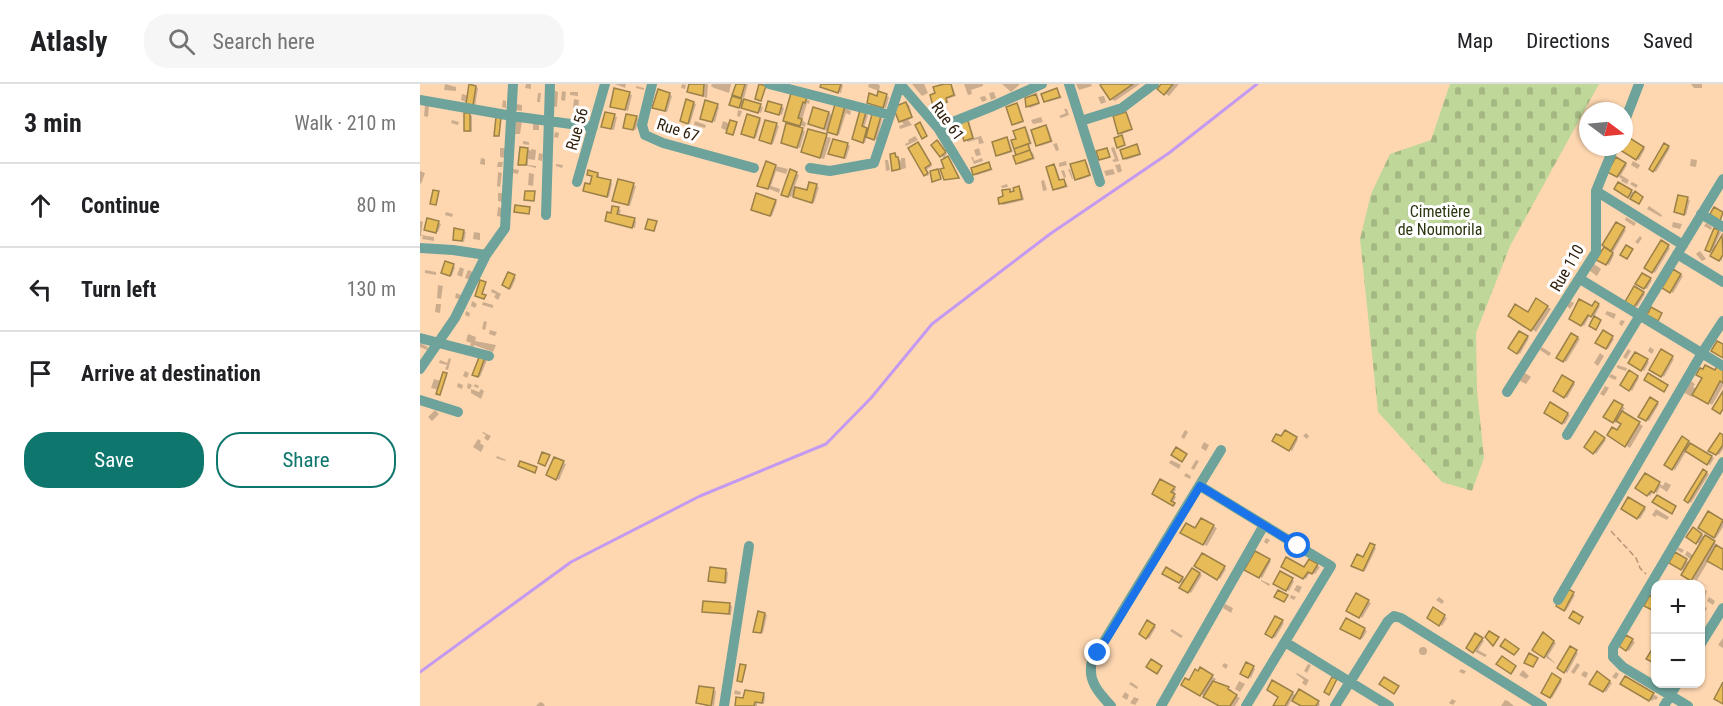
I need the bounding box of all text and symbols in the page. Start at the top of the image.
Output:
search box [144,14,564,68]
text: Atlasly [30,25,108,58]
icon: search [165,25,198,58]
text: Search here [213,29,315,54]
text: Map [1457,29,1493,53]
text: Directions [1526,29,1610,53]
text: Saved [1643,29,1693,53]
street label: Rue 61 [928,98,968,144]
north arrow [1579,102,1633,156]
street label: Rue 56 [562,106,592,152]
text: 3 min [24,108,82,138]
text: Walk · 210 m [295,111,396,135]
street label: Rue 67 [655,114,702,146]
icon: ahead [24,189,57,222]
text: Continue [81,193,160,218]
text: 80 m [357,193,396,217]
park label: Cimetière de Noumorila [1398,202,1482,239]
street label: Rue 110 [1546,241,1588,295]
icon: left [24,273,57,306]
text: Turn left [81,277,156,302]
text: 130 m [347,277,396,301]
icon: arrive [24,357,57,390]
text: Arrive at destination [81,361,261,386]
button: Save [24,432,204,488]
button: Share [216,432,396,488]
route start [1284,532,1310,558]
map controls [1651,580,1705,688]
button: + [1651,580,1705,634]
button: − [1651,634,1705,688]
route end [1084,639,1110,665]

